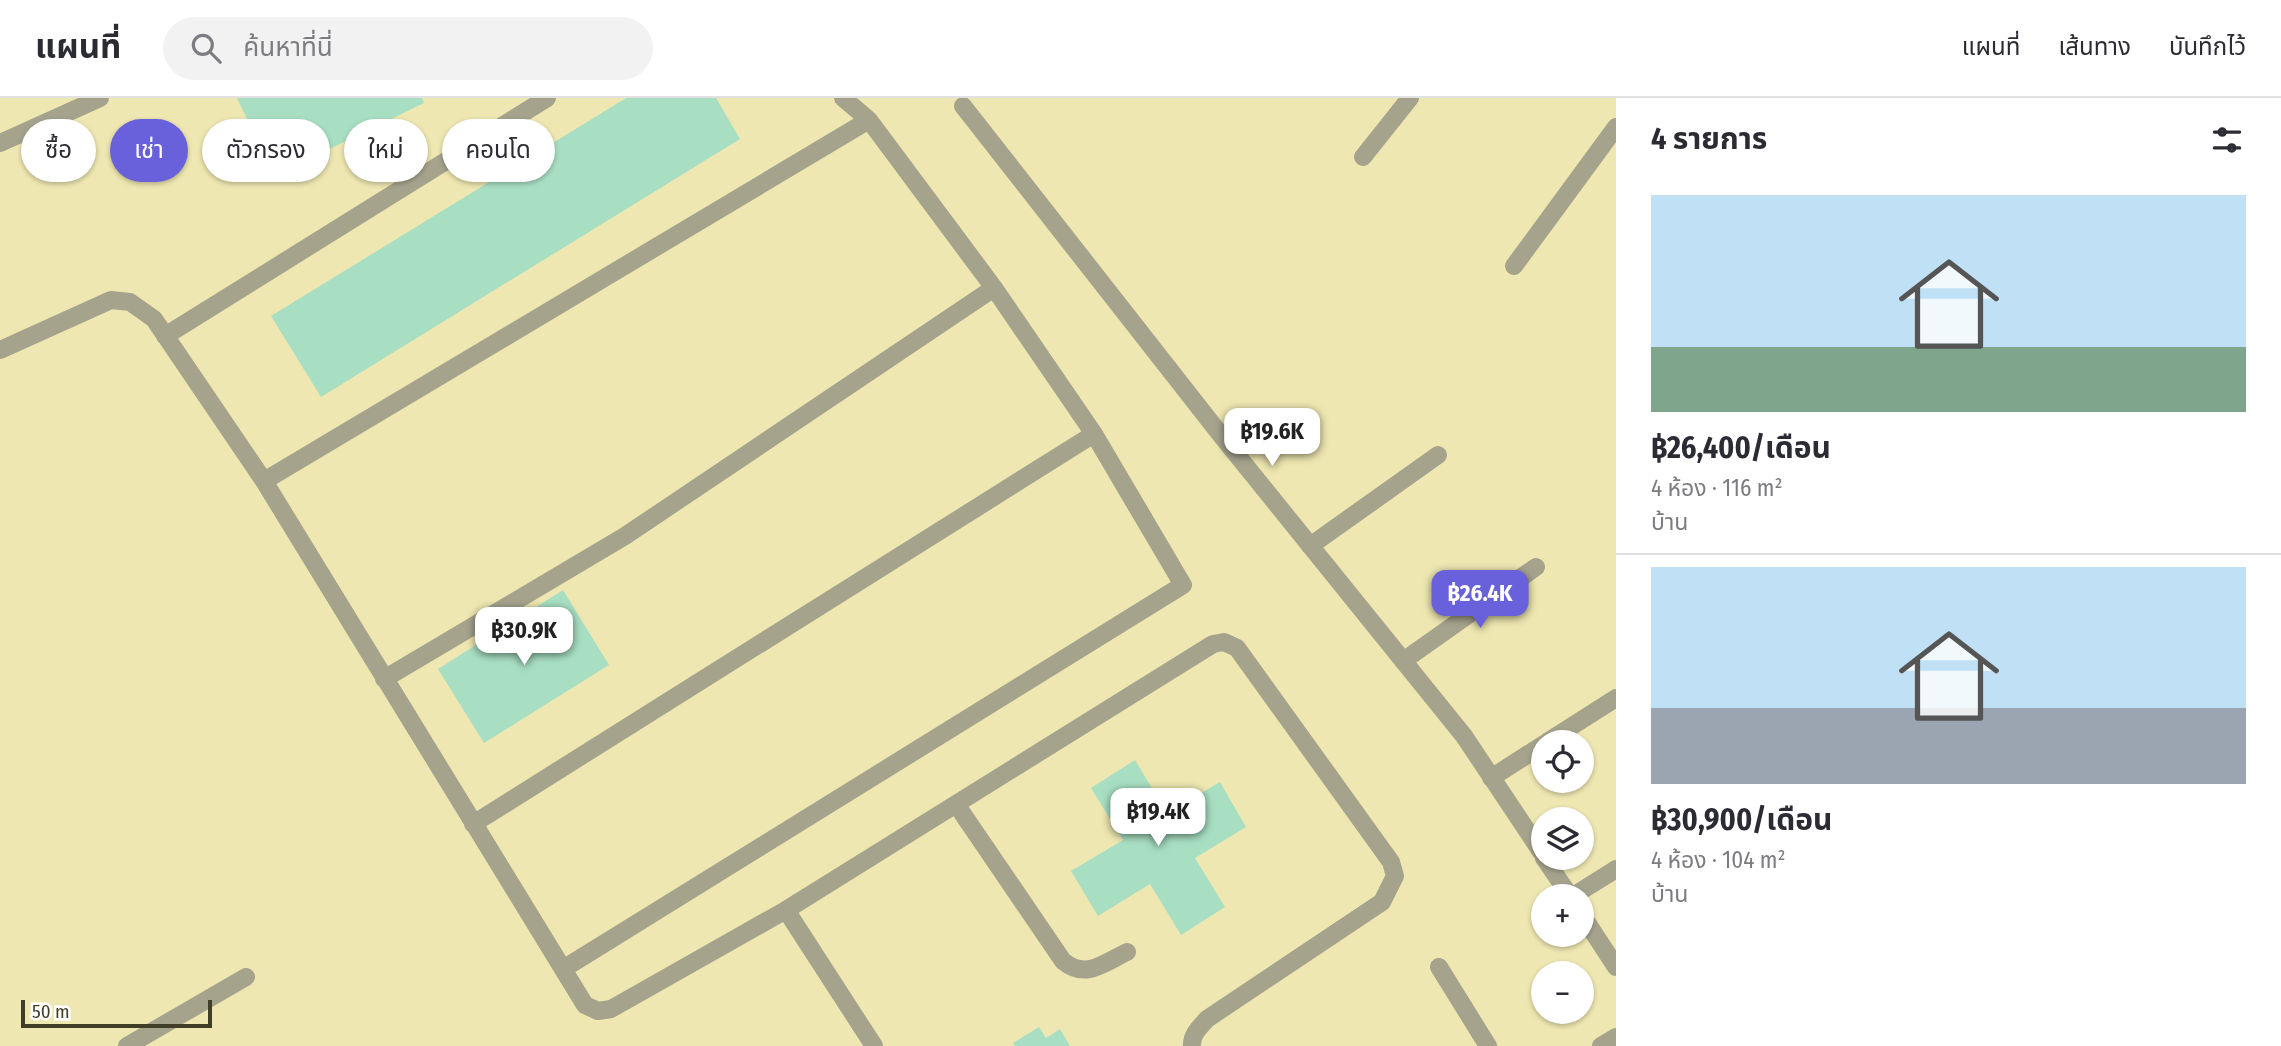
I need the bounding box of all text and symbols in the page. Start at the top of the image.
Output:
search box [163,17,653,80]
text: แผนที่ [35,27,121,67]
icon: search [187,29,225,67]
text: ค้นหาที่นี่ [243,32,333,63]
text: แผนที่ [1962,33,2020,61]
text: เส้นทาง [2058,33,2131,61]
text: บันทึกไว้ [2169,33,2246,61]
chip: ซื้อ [21,119,96,182]
chip: เช่า [110,119,188,182]
chip: ตัวกรอง [202,119,330,182]
chip: ใหม่ [344,119,428,182]
chip: คอนโด [442,119,555,182]
text: 4 รายการ [1651,121,1767,157]
icon: filters [2208,121,2246,159]
icon: home [1886,241,2012,367]
pin: ฿19.6K [1215,408,1329,468]
text: ฿19.6K [1240,417,1304,445]
text: ฿26,400/เดือน [1651,430,1831,466]
text: 4 ห้อง · 116 m² [1651,474,1783,502]
text: บ้าน [1651,508,1688,536]
pin: ฿26.4K [1423,570,1537,630]
text: ฿26.4K [1448,579,1512,607]
pin: ฿30.9K [467,608,581,667]
icon: home [1886,613,2012,739]
text: ฿30.9K [491,616,557,644]
map controls [1531,730,1594,1024]
button: locate [1531,730,1594,793]
pin: ฿19.4K [1101,788,1215,848]
text: ฿19.4K [1126,797,1190,825]
text: ฿30,900/เดือน [1651,802,1832,838]
button: layers [1531,807,1594,870]
text: 4 ห้อง · 104 m² [1651,846,1786,874]
text: บ้าน [1651,880,1688,908]
button: + [1531,884,1594,947]
button: − [1531,961,1594,1024]
scale bar [21,997,212,1029]
text: 50 m [32,1000,70,1023]

